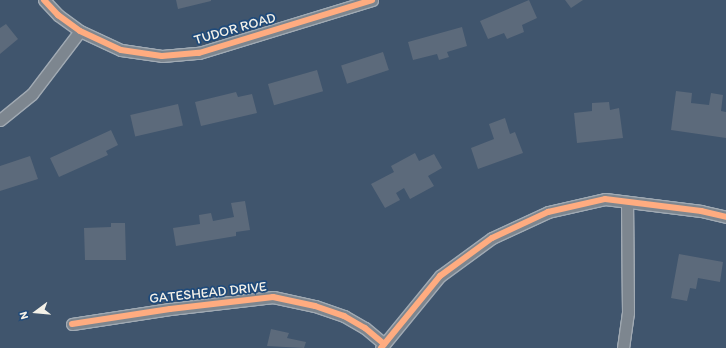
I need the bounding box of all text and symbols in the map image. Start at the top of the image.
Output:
street label: TUDOR ROAD [192,9,278,49]
street label: GATESHEAD DRIVE [148,278,268,308]
north arrow [16,292,56,332]
text: N [17,310,31,321]

